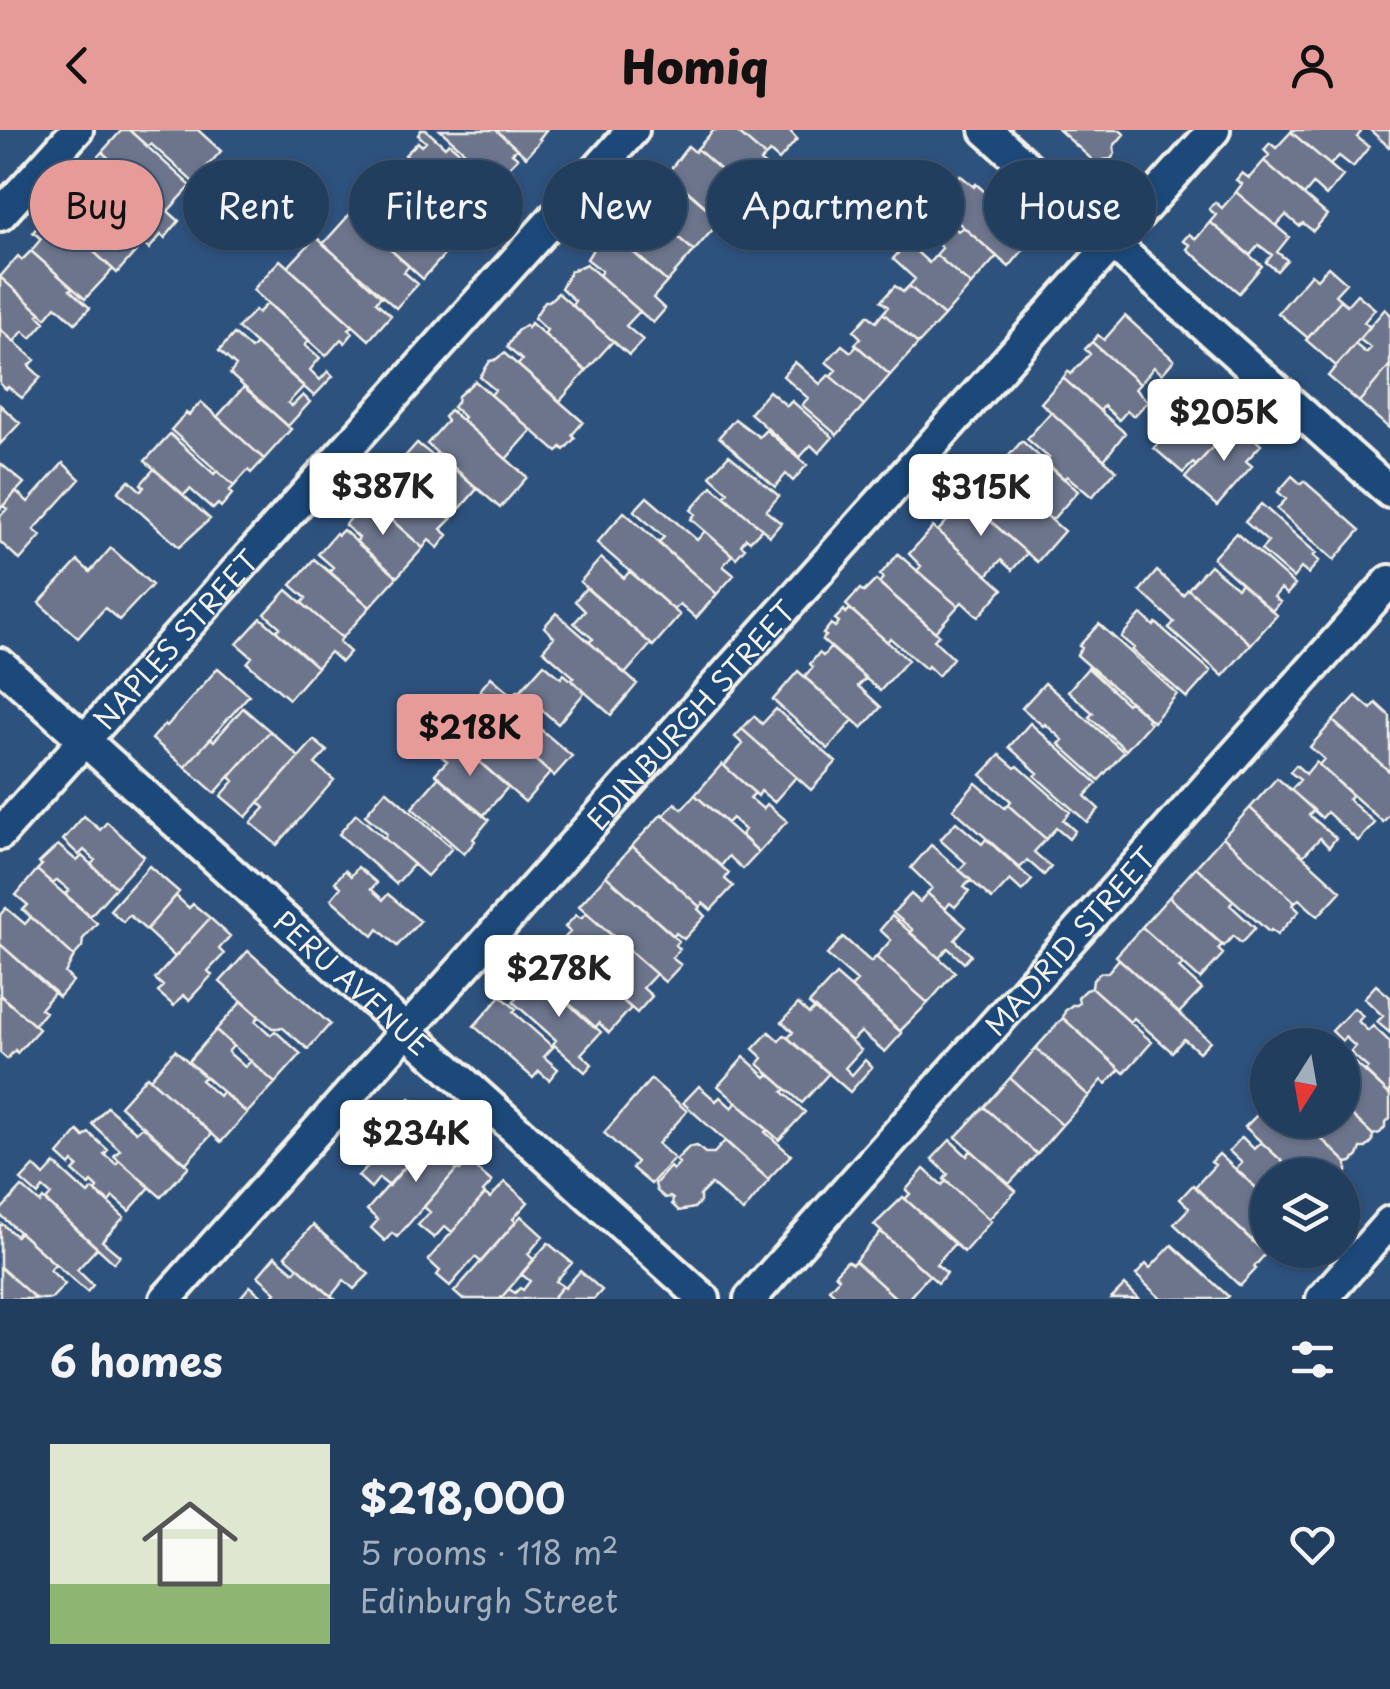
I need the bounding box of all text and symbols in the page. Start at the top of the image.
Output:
text: Homiq [622,31,768,99]
icon: back [50,38,105,93]
icon: person [1285,38,1340,93]
chip: Buy [30,160,163,250]
chip: Rent [183,160,329,250]
chip: Filters [349,160,523,250]
chip: New [543,160,687,250]
chip: Apartment [707,160,964,250]
chip: House [984,160,1156,250]
pin: $205K [1154,379,1294,464]
text: $205K [1170,387,1278,435]
pin: $387K [313,453,453,538]
pin: $315K [911,454,1051,539]
text: $387K [332,461,434,509]
text: $315K [931,462,1031,510]
street label: NAPLES STREET [83,539,268,739]
street label: EDINBURGH STREET [575,590,805,839]
pin: $218K [400,694,540,779]
text: $218K [419,702,521,750]
street label: MADRID STREET [974,836,1166,1044]
street label: PERU AVENUE [264,899,441,1065]
pin: $278K [489,935,629,1020]
text: $278K [507,943,611,991]
north arrow [1250,1028,1360,1138]
map controls [1250,1028,1360,1268]
pin: $234K [346,1100,486,1185]
text: $234K [362,1108,470,1156]
button: layers [1250,1158,1360,1268]
text: 6 homes [50,1328,223,1391]
icon: filters [1285,1332,1340,1387]
text: $218,000 [360,1465,565,1528]
icon: home [130,1484,250,1604]
icon: heart [1285,1517,1340,1572]
text: 5 rooms · 118 m² [360,1528,618,1576]
text: Edinburgh Street [360,1576,618,1624]

